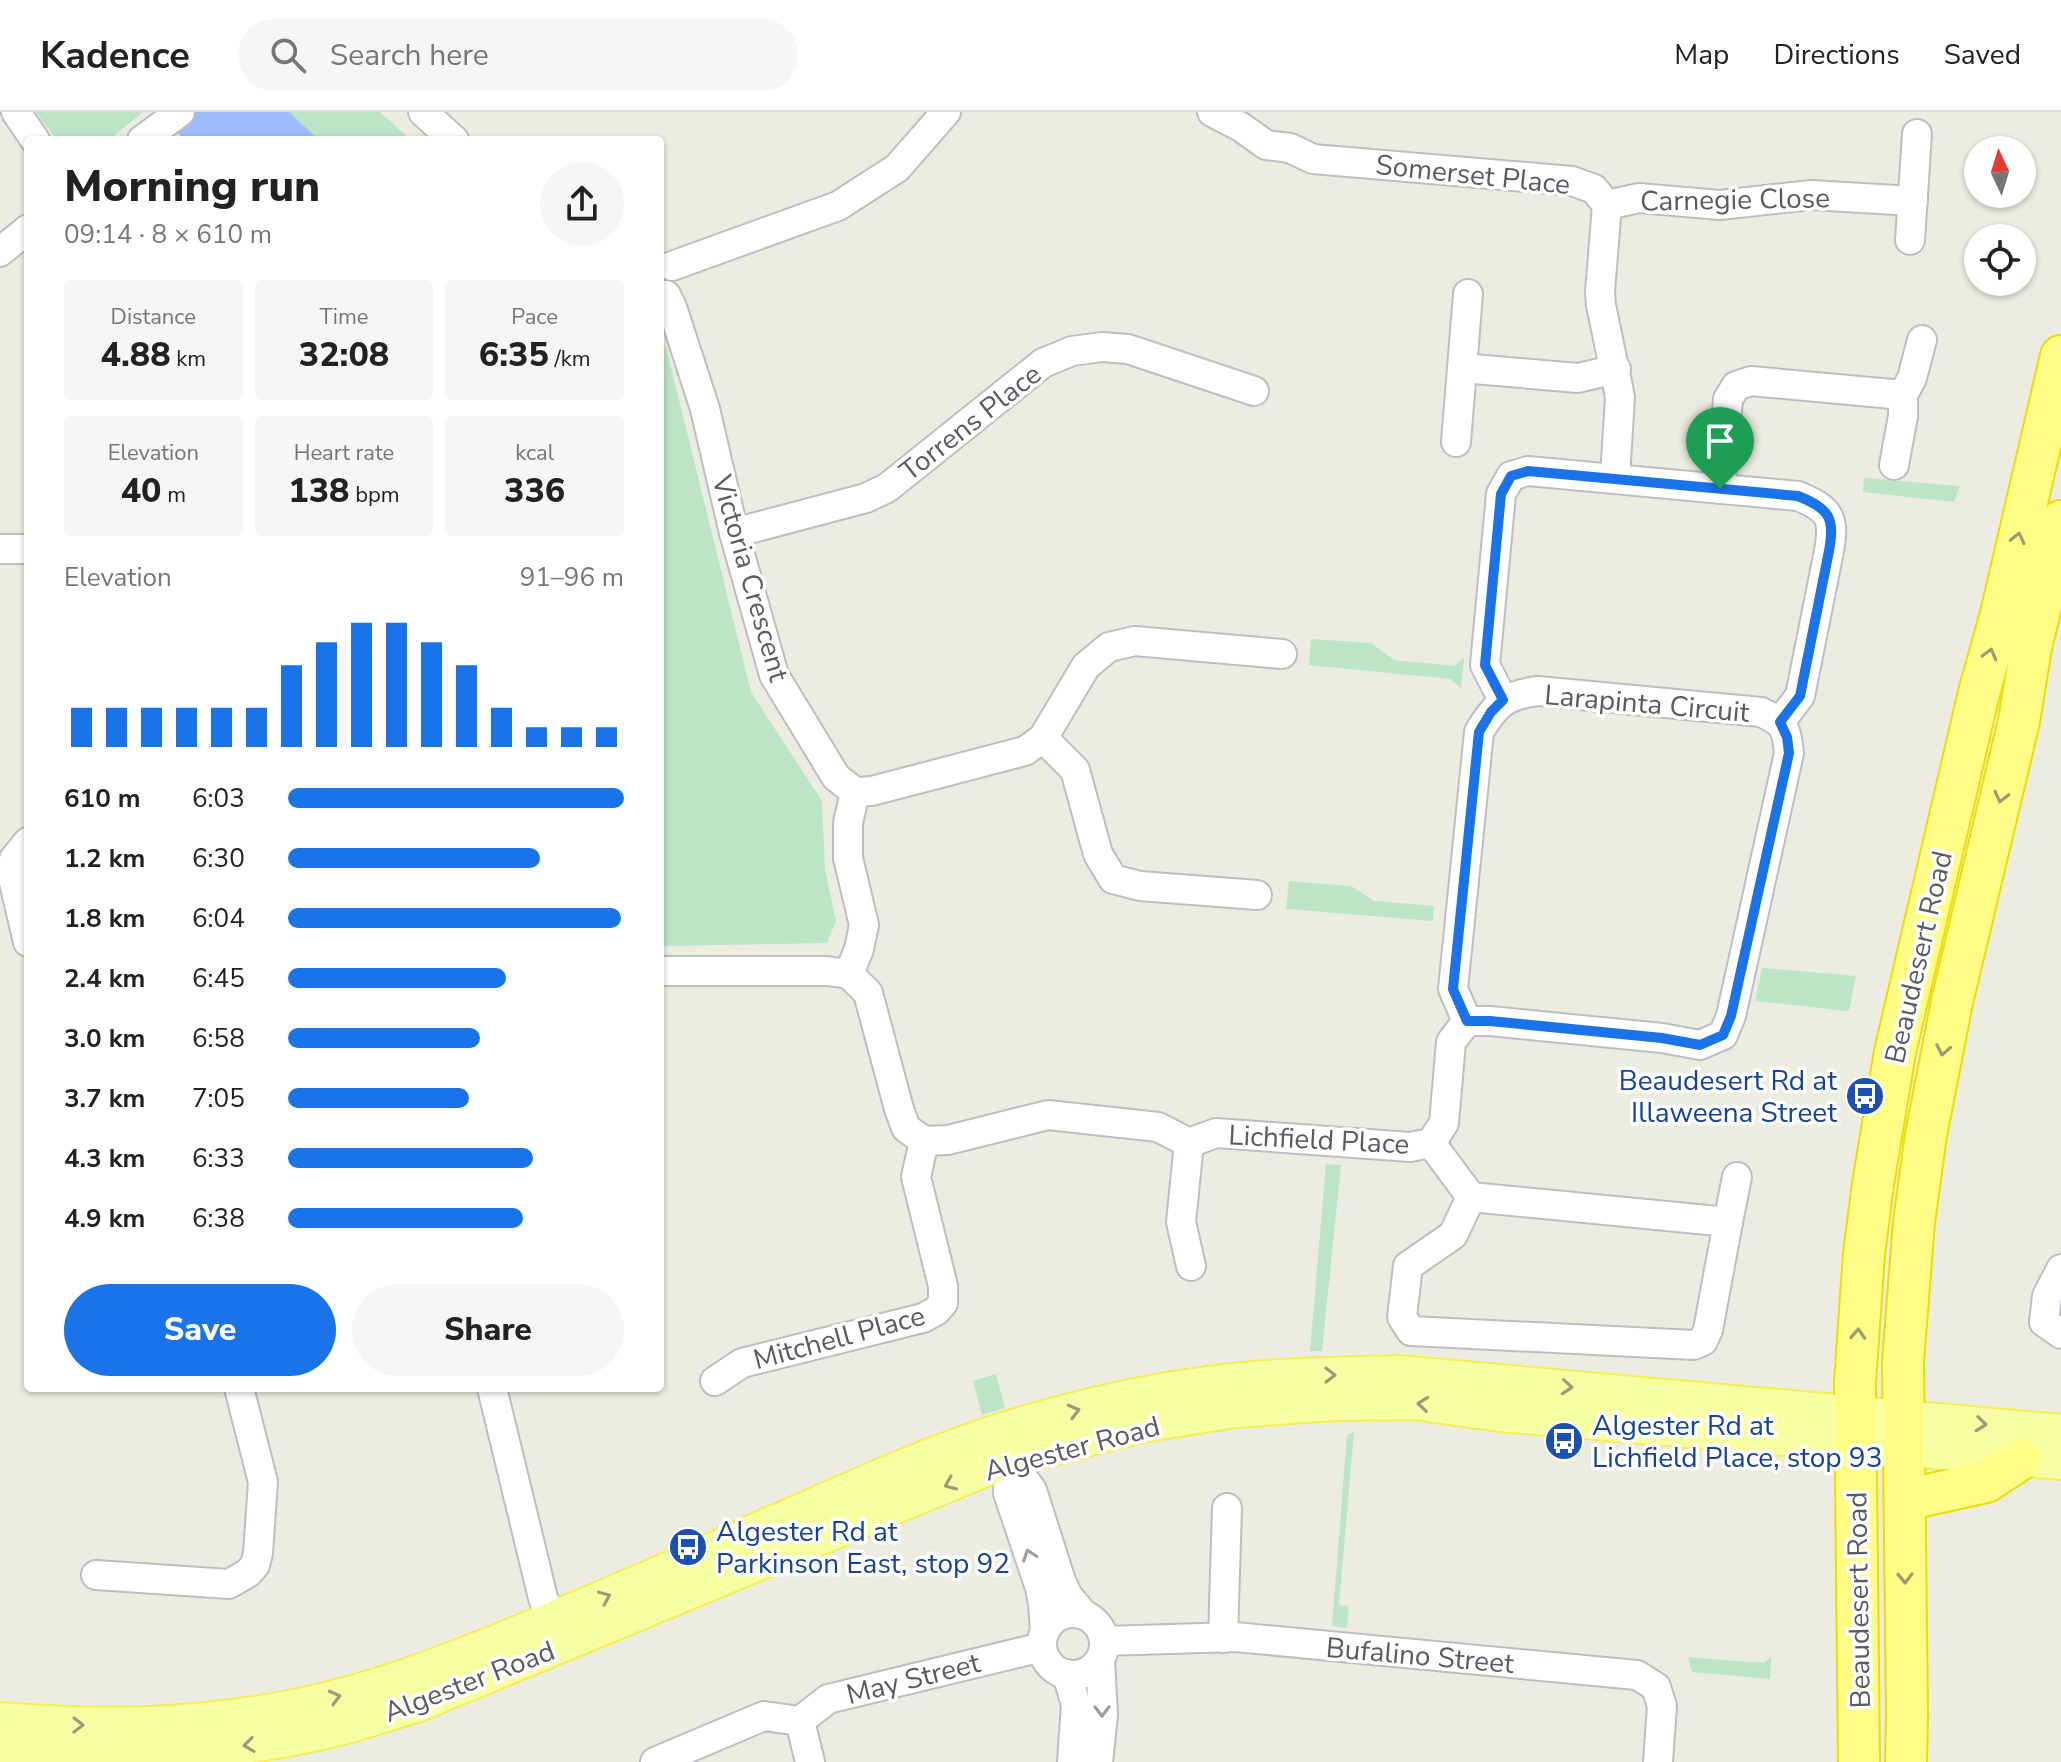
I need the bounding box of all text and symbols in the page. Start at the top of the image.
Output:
search box [238,19,798,91]
text: Kadence [40,30,190,81]
icon: search [266,33,310,77]
text: Search here [330,35,489,76]
text: Map [1674,36,1729,74]
text: Directions [1773,36,1900,74]
text: Saved [1944,36,2021,74]
north arrow [1964,136,2036,208]
map controls [1964,136,2036,296]
street label: Somerset Place [1374,146,1572,204]
text: Morning run [64,157,320,217]
button: share [540,162,624,246]
street label: Carnegie Close [1640,179,1830,221]
text: 09:14 · 8 × 610 m [64,217,272,252]
button: locate [1964,224,2036,296]
text: Distance [111,302,196,332]
text: Time [320,302,368,332]
text: Pace [511,302,558,332]
text: 4.88 [101,332,171,378]
text: 32:08 [299,332,389,378]
text: 6:35 [479,332,549,378]
text: km [171,344,206,374]
text: /km [549,344,591,374]
street label: Torrens Place [892,355,1049,490]
pin [1686,407,1754,489]
icon: arrive [1698,419,1742,463]
text: Elevation [108,438,199,468]
text: Heart rate [294,438,394,468]
text: kcal [515,438,554,468]
text: 40 [121,468,161,514]
text: 138 [288,468,350,514]
text: 336 [504,468,565,514]
street label: Victoria Crescent [702,470,798,686]
text: m [161,480,186,510]
text: bpm [350,480,400,510]
one-way arrow [2009,532,2026,546]
text: Elevation [64,560,172,595]
text: 91–96 m [520,560,624,595]
one-way arrow [1981,647,1997,661]
street label: Larapinta Circuit [1543,676,1751,732]
text: 610 m [64,781,141,816]
text: 6:03 [192,781,245,816]
one-way arrow [1994,789,2011,803]
text: 1.2 km [64,841,145,876]
text: 6:30 [192,841,245,876]
street label: Beaudesert Road [1876,847,1962,1067]
text: 1.8 km [64,901,145,936]
text: 6:04 [192,901,245,936]
text: 2.4 km [64,961,145,996]
text: 6:45 [192,961,245,996]
text: 3.0 km [64,1021,145,1056]
text: 6:58 [192,1021,245,1056]
one-way arrow [1935,1043,1952,1057]
place label: Beaudesert Rd at Illaweena Street [1619,1062,1837,1132]
bus stop icon: Beaudesert Rd at Illaweena Street [1844,1075,1886,1117]
text: 3.7 km [64,1081,145,1116]
text: 7:05 [192,1081,245,1116]
street label: Lichfield Place [1227,1116,1410,1164]
text: 4.3 km [64,1141,145,1176]
text: 6:33 [192,1141,245,1176]
text: 4.9 km [64,1201,145,1236]
text: 6:38 [192,1201,245,1236]
button: Save [64,1284,336,1376]
button: Share [352,1284,624,1376]
street label: Mitchell Place [749,1297,929,1379]
one-way arrow [1849,1327,1866,1340]
one-way arrow [1324,1366,1337,1383]
one-way arrow [1561,1379,1574,1396]
one-way arrow [1416,1395,1429,1412]
one-way arrow [1066,1403,1080,1420]
street label: Algester Road [980,1407,1164,1491]
place label: Algester Rd at Lichfield Place, stop 93 [1592,1407,1882,1477]
one-way arrow [1975,1415,1988,1432]
bus stop icon: Algester Rd at Lichfield Place, stop 93 [1543,1420,1585,1462]
one-way arrow [943,1475,958,1491]
street label: Beaudesert Road [1838,1491,1880,1709]
place label: Algester Rd at Parkinson East, stop 92 [716,1513,1010,1583]
bus stop icon: Algester Rd at Parkinson East, stop 92 [667,1526,709,1568]
one-way arrow [1022,1549,1038,1563]
one-way arrow [1896,1572,1913,1585]
one-way arrow [597,1590,611,1606]
street label: Bufalino Street [1324,1629,1516,1683]
street label: Algester Road [378,1632,560,1732]
street label: May Street [842,1644,984,1714]
one-way arrow [328,1689,342,1706]
one-way arrow [1093,1705,1111,1718]
one-way arrow [72,1716,85,1734]
one-way arrow [242,1736,256,1753]

